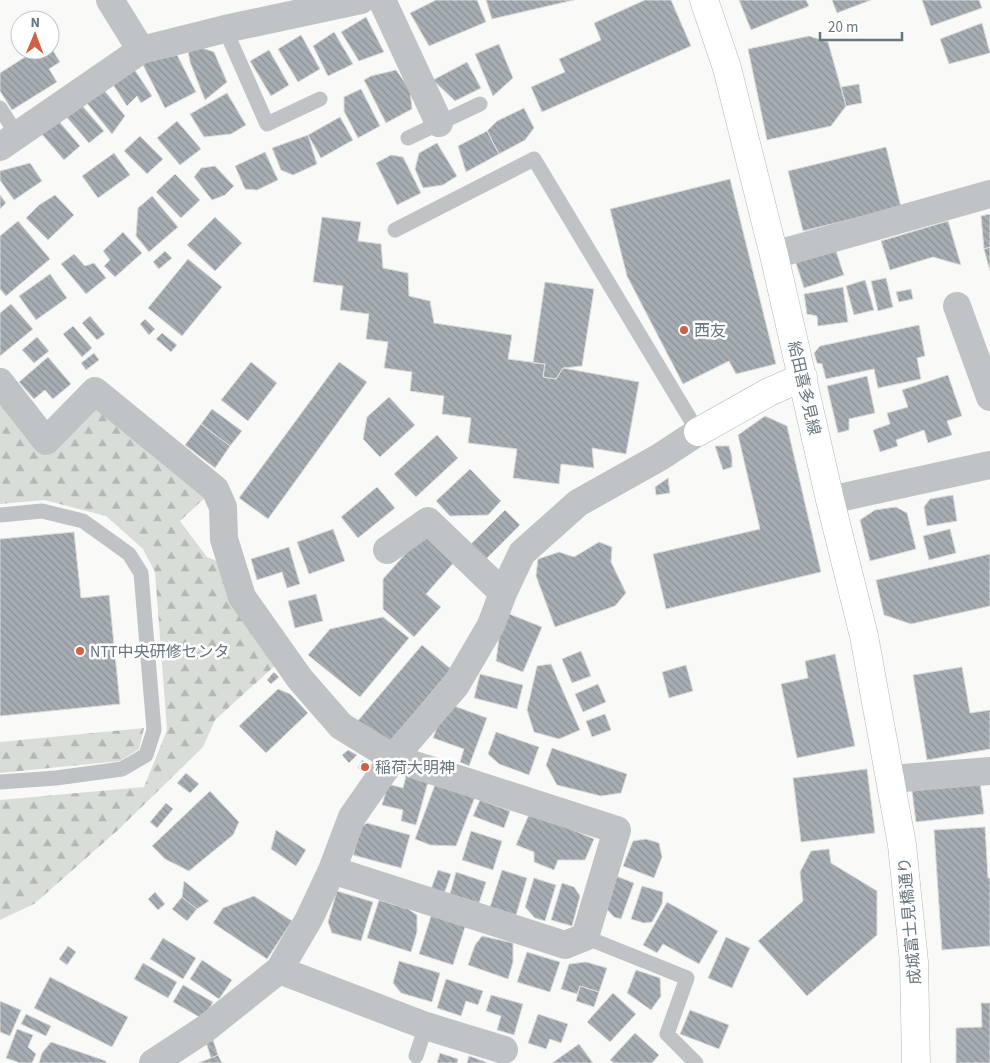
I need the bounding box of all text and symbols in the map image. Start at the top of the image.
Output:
north arrow [10,10,60,60]
scale bar [820,10,902,42]
text: N [30,13,40,33]
text: 20 m [828,17,858,38]
place label: 西友 [694,320,726,342]
marker: 西友 [678,324,690,336]
street label: 給田喜多見線 [783,339,826,437]
place label: NTT中央研修センタ [90,641,230,663]
marker: NTT中央研修センタ [74,645,86,657]
place label: 稲荷大明神 [375,757,455,779]
marker: 稲荷大明神 [359,761,371,773]
street label: 成城富士見橋通り [893,856,927,986]

